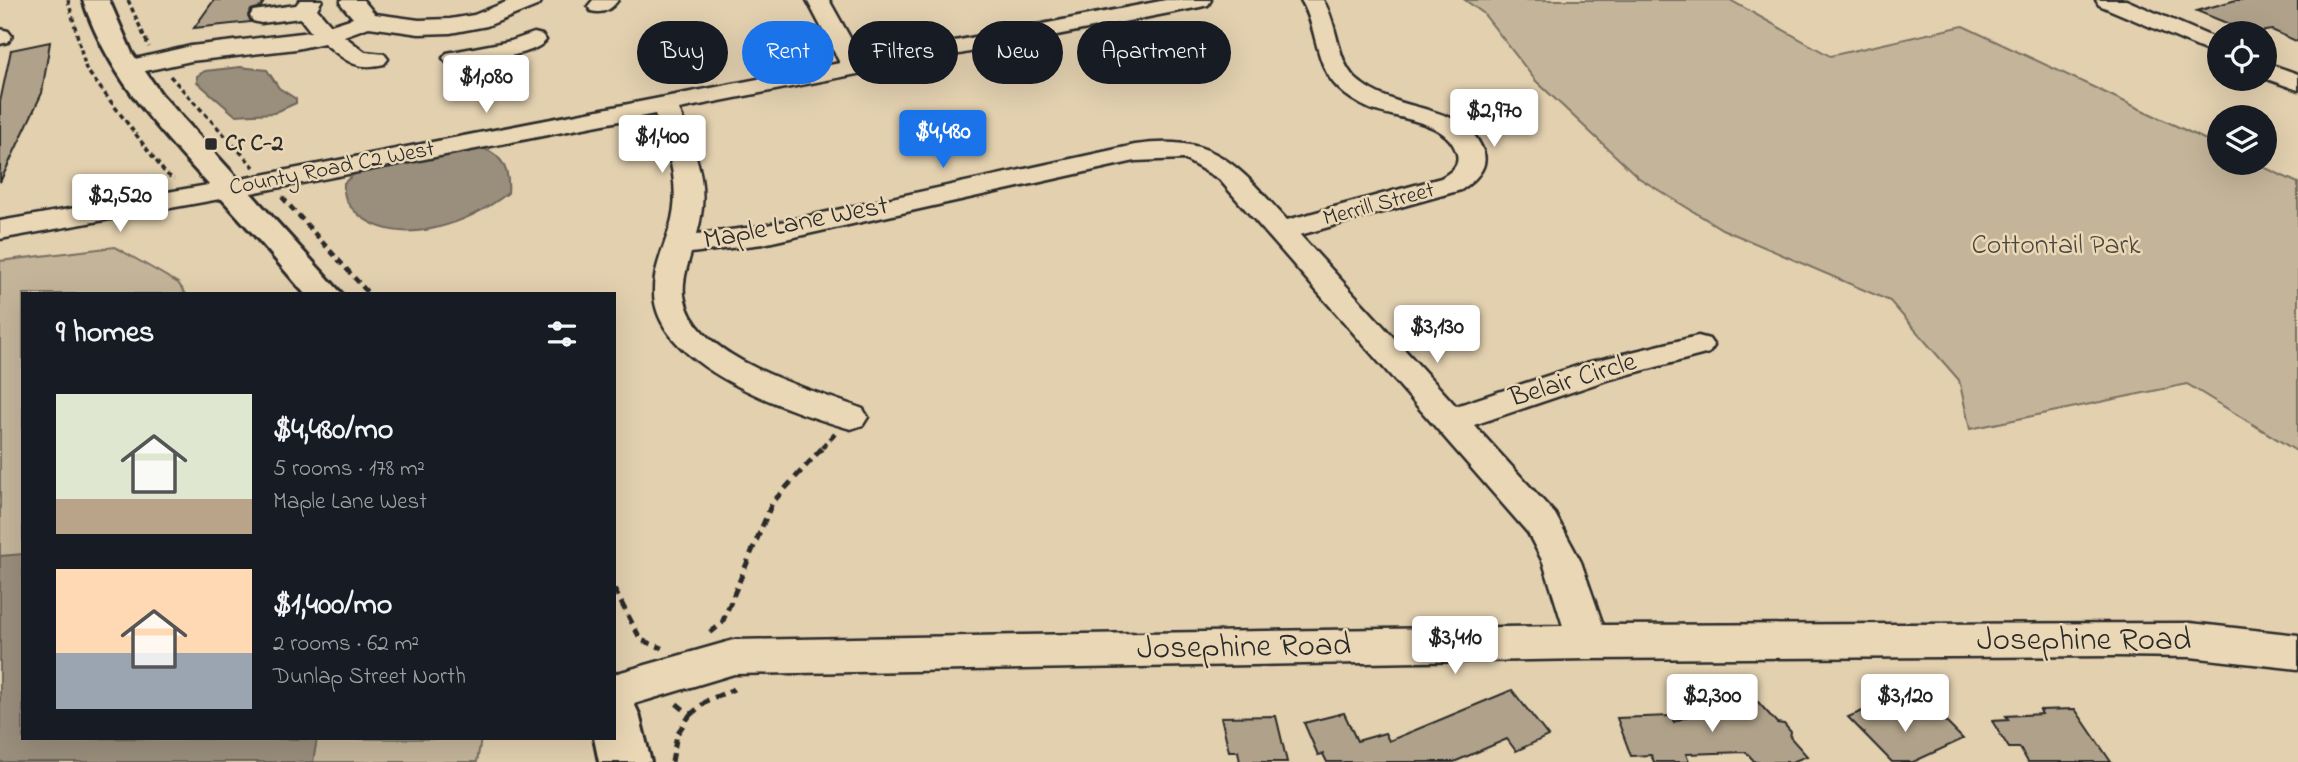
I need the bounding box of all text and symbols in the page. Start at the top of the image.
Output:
chip: Buy [637,21,728,84]
chip: Rent [742,21,834,84]
chip: Filters [848,21,958,84]
chip: New [972,21,1063,84]
chip: Apartment [1077,21,1231,84]
map controls [2207,21,2277,175]
button: locate [2207,21,2277,91]
pin: $1,080 [429,55,543,115]
text: $1,080 [459,61,513,94]
pin: $2,970 [1437,90,1551,149]
text: $2,970 [1466,95,1522,128]
button: layers [2207,105,2277,175]
pin: $4,480 [886,110,1000,170]
pin: $1,400 [605,116,719,175]
text: $4,480 [915,116,971,149]
text: $1,400 [635,121,689,154]
place label: Cr C-2 [225,128,284,161]
street label: County Road C2 West [227,133,438,207]
marker: Cr C-2 [203,136,219,152]
pin: $2,520 [63,174,177,234]
street label: Merrill Street [1320,174,1439,236]
text: $2,520 [88,180,152,213]
street label: Maple Lane West [700,186,892,262]
park label: Cottontail Park [1972,226,2141,267]
pin: $3,130 [1380,306,1494,365]
text: $3,130 [1410,311,1464,344]
text: 9 homes [56,312,154,356]
icon: filters [543,315,581,353]
street label: Belair Circle [1504,342,1642,420]
text: $4,480/mo [273,409,393,453]
icon: home [112,422,196,506]
text: 5 rooms · 178 m² [273,453,425,486]
text: Maple Lane West [273,486,427,519]
text: $1,400/mo [273,584,392,628]
icon: home [112,597,196,681]
pin: $3,410 [1398,616,1512,676]
street label: Josephine Road [1977,617,2191,665]
street label: Josephine Road [1136,622,1352,674]
text: $3,410 [1428,622,1482,655]
text: 2 rooms · 62 m² [273,628,419,661]
text: Dunlap Street North [273,661,466,694]
pin: $2,300 [1655,674,1769,734]
pin: $3,120 [1848,674,1962,734]
text: $2,300 [1683,680,1741,713]
text: $3,120 [1877,680,1933,713]

